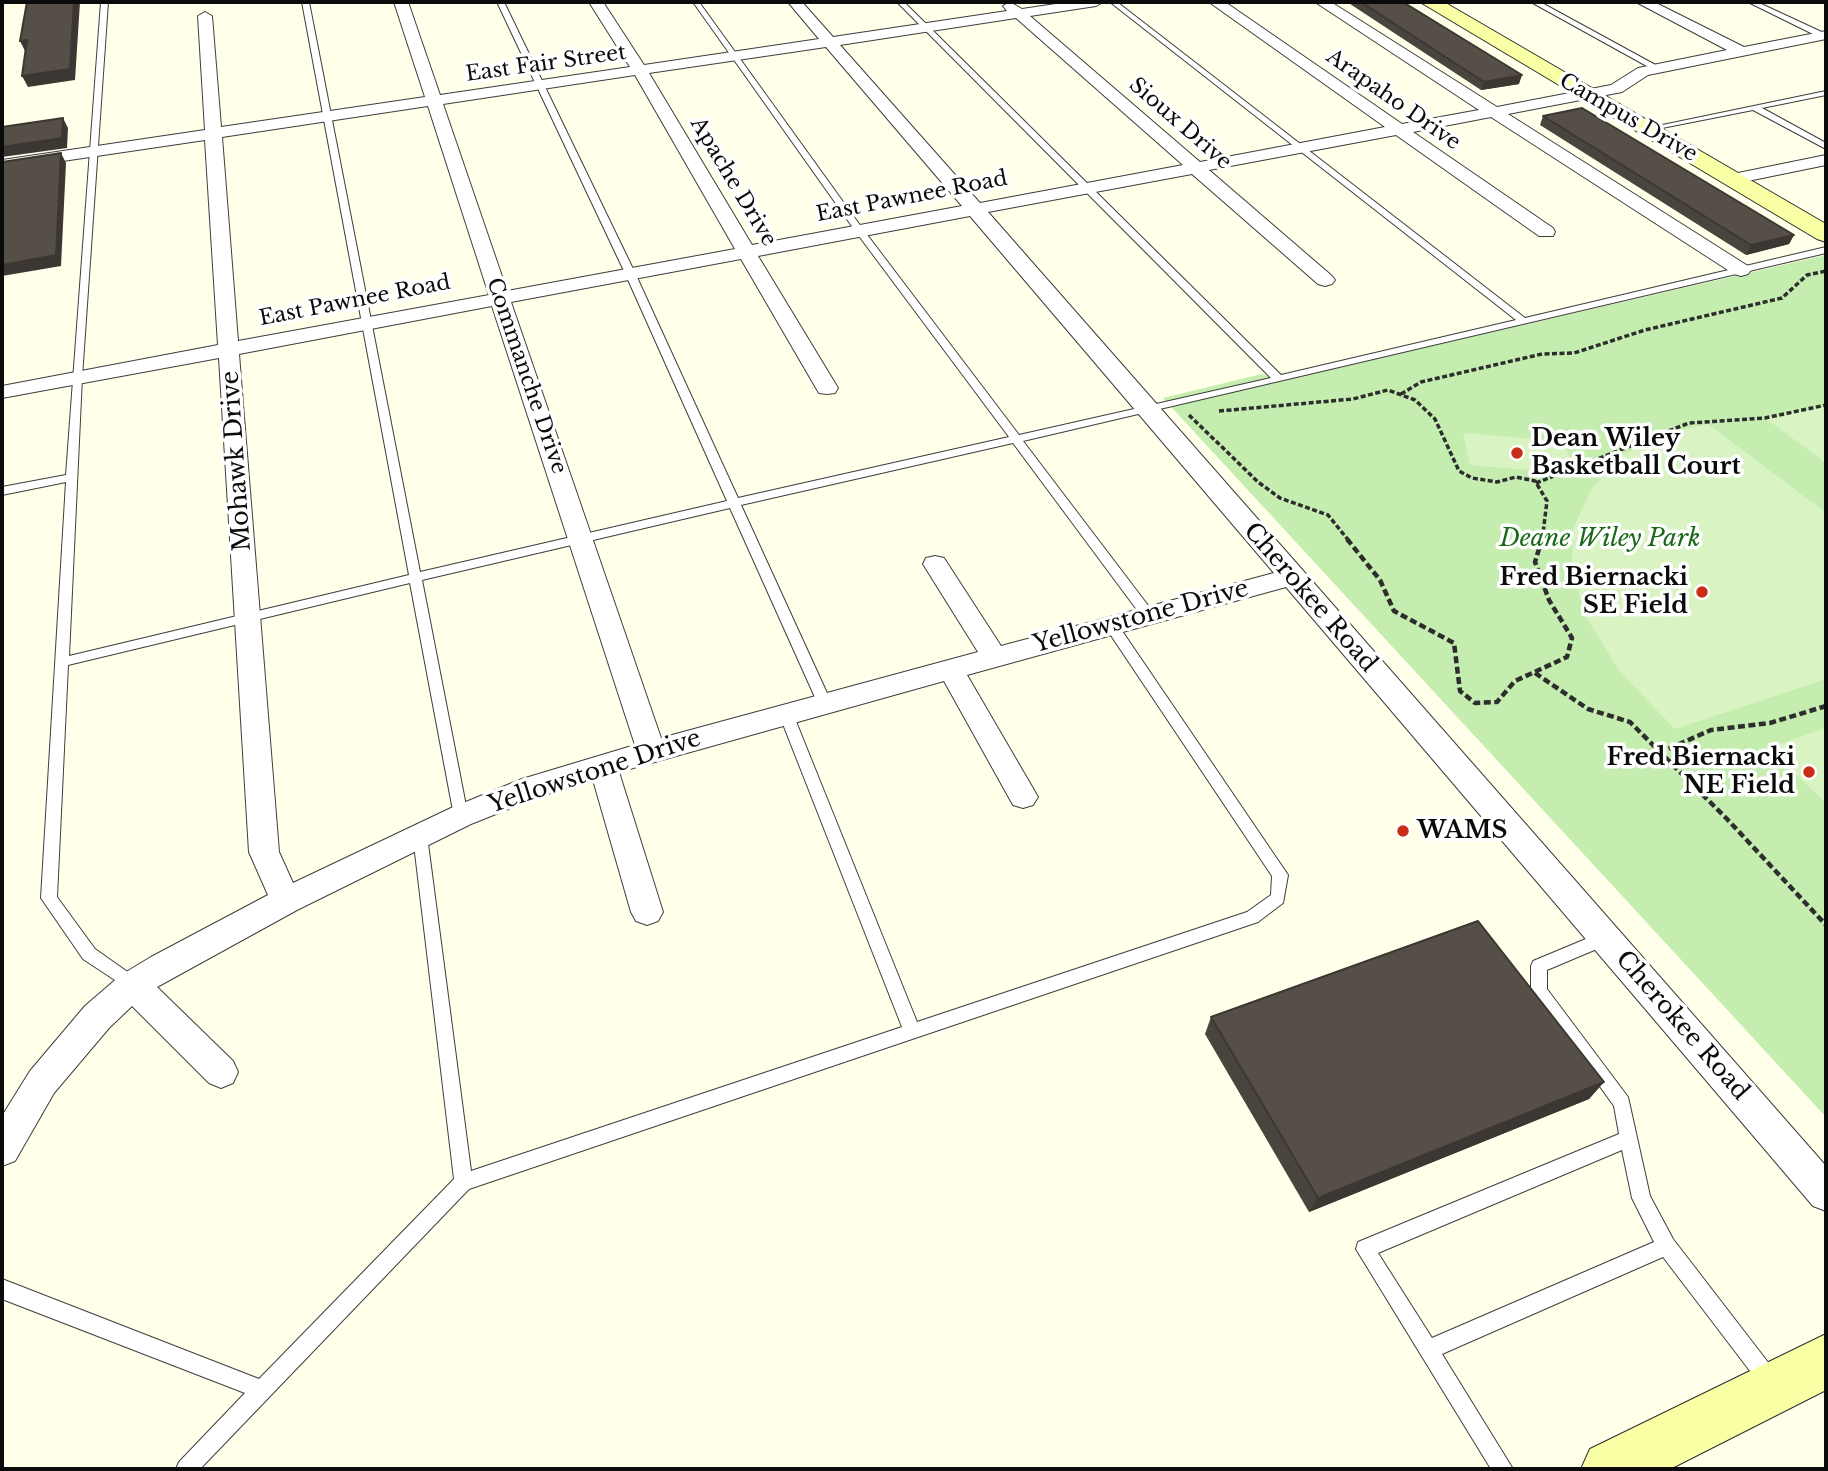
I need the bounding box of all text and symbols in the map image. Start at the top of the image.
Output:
street label: East Fair Street [464,40,628,88]
street label: Arapaho Drive [1321,44,1465,156]
street label: Campus Drive [1555,68,1701,168]
street label: Sioux Drive [1124,73,1236,175]
street label: Apache Drive [685,113,781,251]
street label: East Pawnee Road [814,166,1010,228]
street label: East Pawnee Road [257,270,453,332]
street label: Commanche Drive [481,275,571,477]
street label: Mohawk Drive [216,370,258,552]
place label: Dean Wiley Basketball Court [1531,425,1741,481]
marker: Dean Wiley Basketball Court [1509,445,1525,461]
street label: Cherokee Road [1237,517,1383,679]
park label: Deane Wiley Park [1500,525,1700,553]
place label: Fred Biernacki SE Field [1499,564,1688,620]
street label: Yellowstone Drive [1030,574,1252,660]
marker: Fred Biernacki SE Field [1694,584,1710,600]
street label: Yellowstone Drive [485,724,705,820]
place label: Fred Biernacki NE Field [1606,744,1795,800]
marker: Fred Biernacki NE Field [1801,764,1817,780]
place label: WAMS [1417,817,1507,845]
marker: WAMS [1395,823,1411,839]
street label: Cherokee Road [1609,945,1755,1107]

